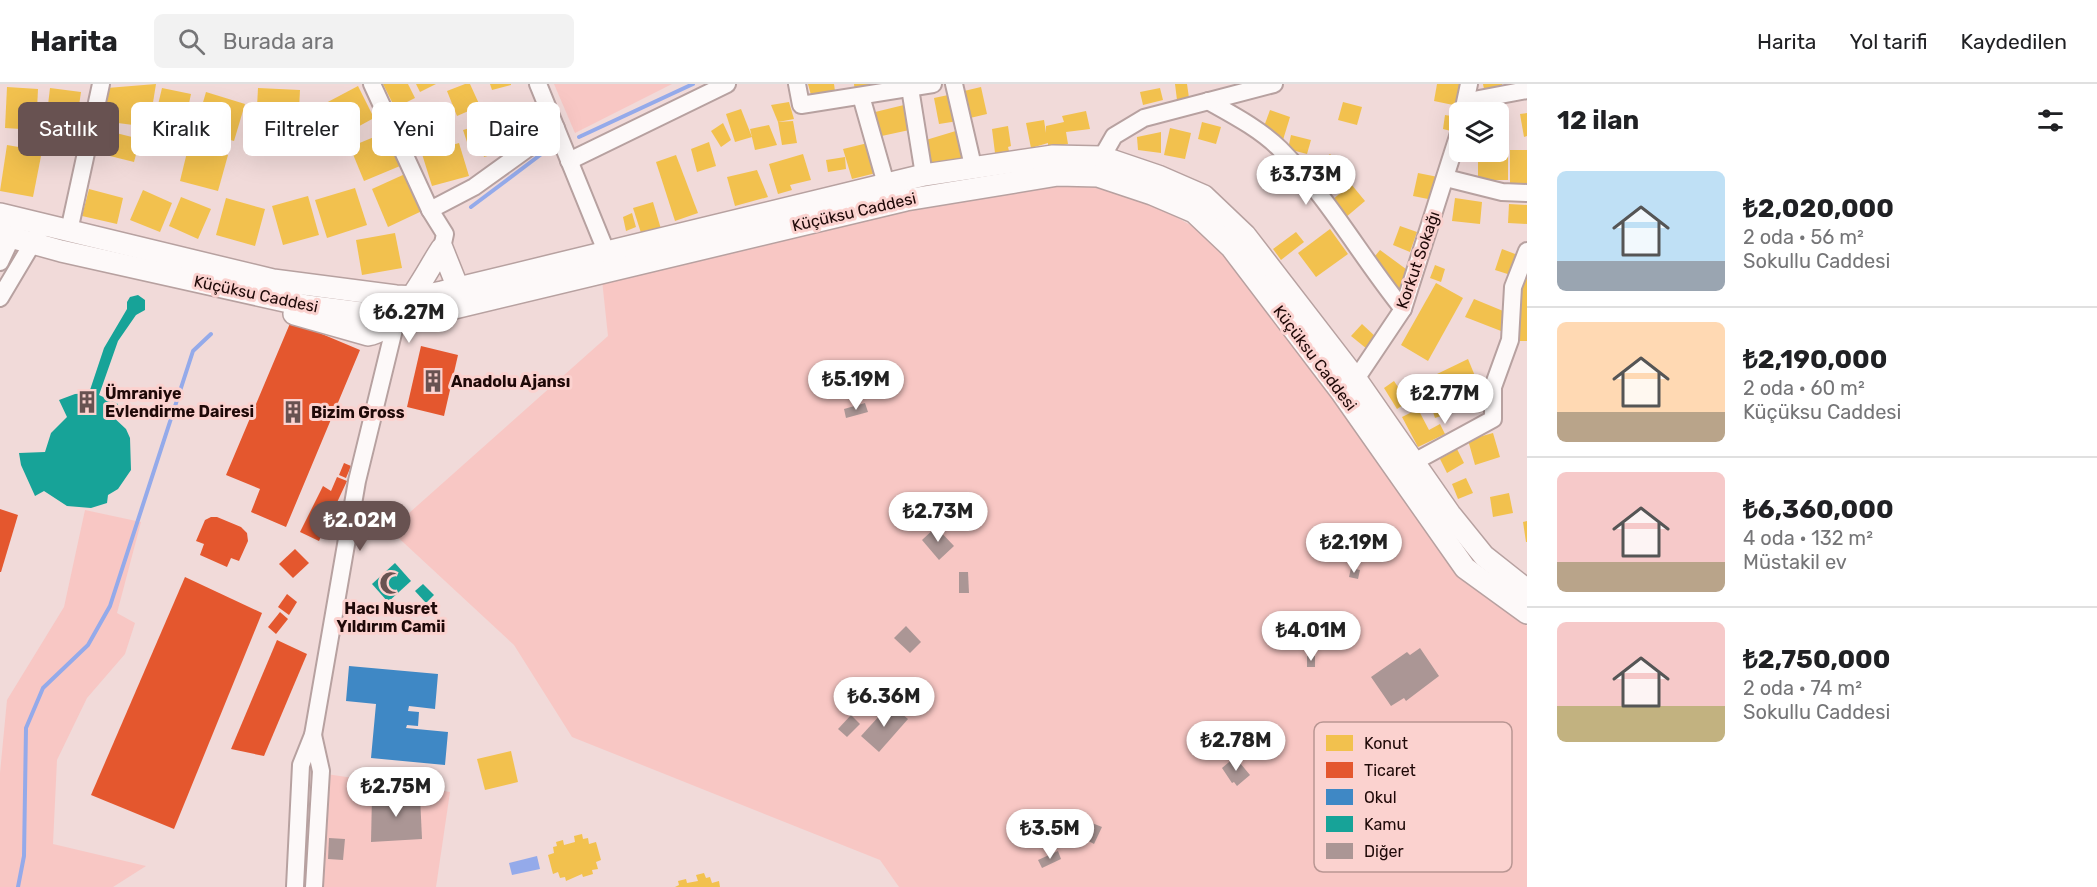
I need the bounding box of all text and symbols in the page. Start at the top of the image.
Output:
search box [154,14,574,68]
text: Harita [30,25,118,58]
icon: search [175,25,208,58]
text: Burada ara [223,28,334,55]
text: Harita [1757,29,1816,54]
text: Yol tarifi [1849,29,1928,54]
text: Kaydedilen [1961,29,2067,54]
chip: Satılık [18,102,119,156]
chip: Kiralık [131,102,231,156]
chip: Filtreler [243,102,360,156]
chip: Yeni [372,102,455,156]
chip: Daire [467,102,560,156]
map controls [1449,102,1509,162]
button: layers [1449,102,1509,162]
icon: filters [2034,104,2067,137]
text: 12 ilan [1557,105,1639,136]
pin: ₺3.73M [1257,155,1355,206]
text: ₺3.73M [1271,162,1341,186]
street label: Küçüksu Caddesi [790,188,918,236]
text: ₺2,020,000 [1743,193,1894,224]
icon: home [1605,195,1677,267]
street label: Korkut Sokağı [1392,209,1444,311]
text: 2 oda · 56 m² [1743,225,1864,249]
text: Sokullu Caddesi [1743,249,1890,273]
street label: Küçüksu Caddesi [192,272,320,316]
pin: ₺6.27M [360,293,458,344]
text: ₺6.27M [373,300,445,324]
street label: Küçüksu Caddesi [1269,302,1361,414]
text: ₺2,190,000 [1743,344,1887,375]
icon: home [1605,346,1677,418]
pin: ₺5.19M [807,360,905,411]
text: ₺5.19M [822,367,890,391]
building icon: Anadolu Ajansı [420,368,446,394]
place label: Anadolu Ajansı [451,372,570,391]
pin: ₺2.77M [1396,374,1494,425]
text: 2 oda · 60 m² [1743,376,1865,400]
text: ₺2.77M [1411,381,1480,405]
place label: Ümraniye Evlendirme Dairesi [105,383,254,421]
building icon: Ümraniye Evlendirme Dairesi [74,389,100,415]
building icon: Bizim Gross [280,399,306,425]
text: Küçüksu Caddesi [1743,400,1901,424]
place label: Bizim Gross [311,403,405,422]
pin: ₺2.73M [889,492,987,543]
text: ₺6,360,000 [1743,494,1894,525]
icon: home [1605,496,1677,568]
text: ₺2.73M [903,499,973,523]
pin: ₺2.02M [311,501,409,552]
text: ₺2.02M [323,508,397,532]
pin: ₺2.19M [1305,523,1403,574]
text: 4 oda · 132 m² [1743,526,1873,550]
text: ₺2.19M [1320,530,1388,554]
text: Müstakil ev [1743,550,1847,574]
mosque icon: Hacı Nusret Yıldırım Camii [378,570,404,596]
place label: Hacı Nusret Yıldırım Camii [337,599,445,636]
pin: ₺4.01M [1262,611,1360,662]
text: ₺4.01M [1276,618,1346,642]
text: ₺2,750,000 [1743,644,1890,675]
icon: home [1605,646,1677,718]
text: 2 oda · 74 m² [1743,676,1862,700]
pin: ₺6.36M [835,677,933,728]
text: ₺6.36M [848,684,920,708]
text: Sokullu Caddesi [1743,700,1890,724]
pin: ₺2.78M [1187,721,1285,772]
legend [1314,722,1512,872]
text: ₺2.78M [1200,728,1272,752]
text: Konut [1364,734,1408,753]
text: Ticaret [1364,761,1416,780]
pin: ₺2.75M [347,767,445,818]
text: ₺2.75M [361,774,431,798]
text: Okul [1364,788,1397,807]
pin: ₺3.5M [1008,809,1092,860]
text: Kamu [1364,815,1406,834]
text: ₺3.5M [1020,816,1080,840]
text: Diğer [1364,842,1404,861]

